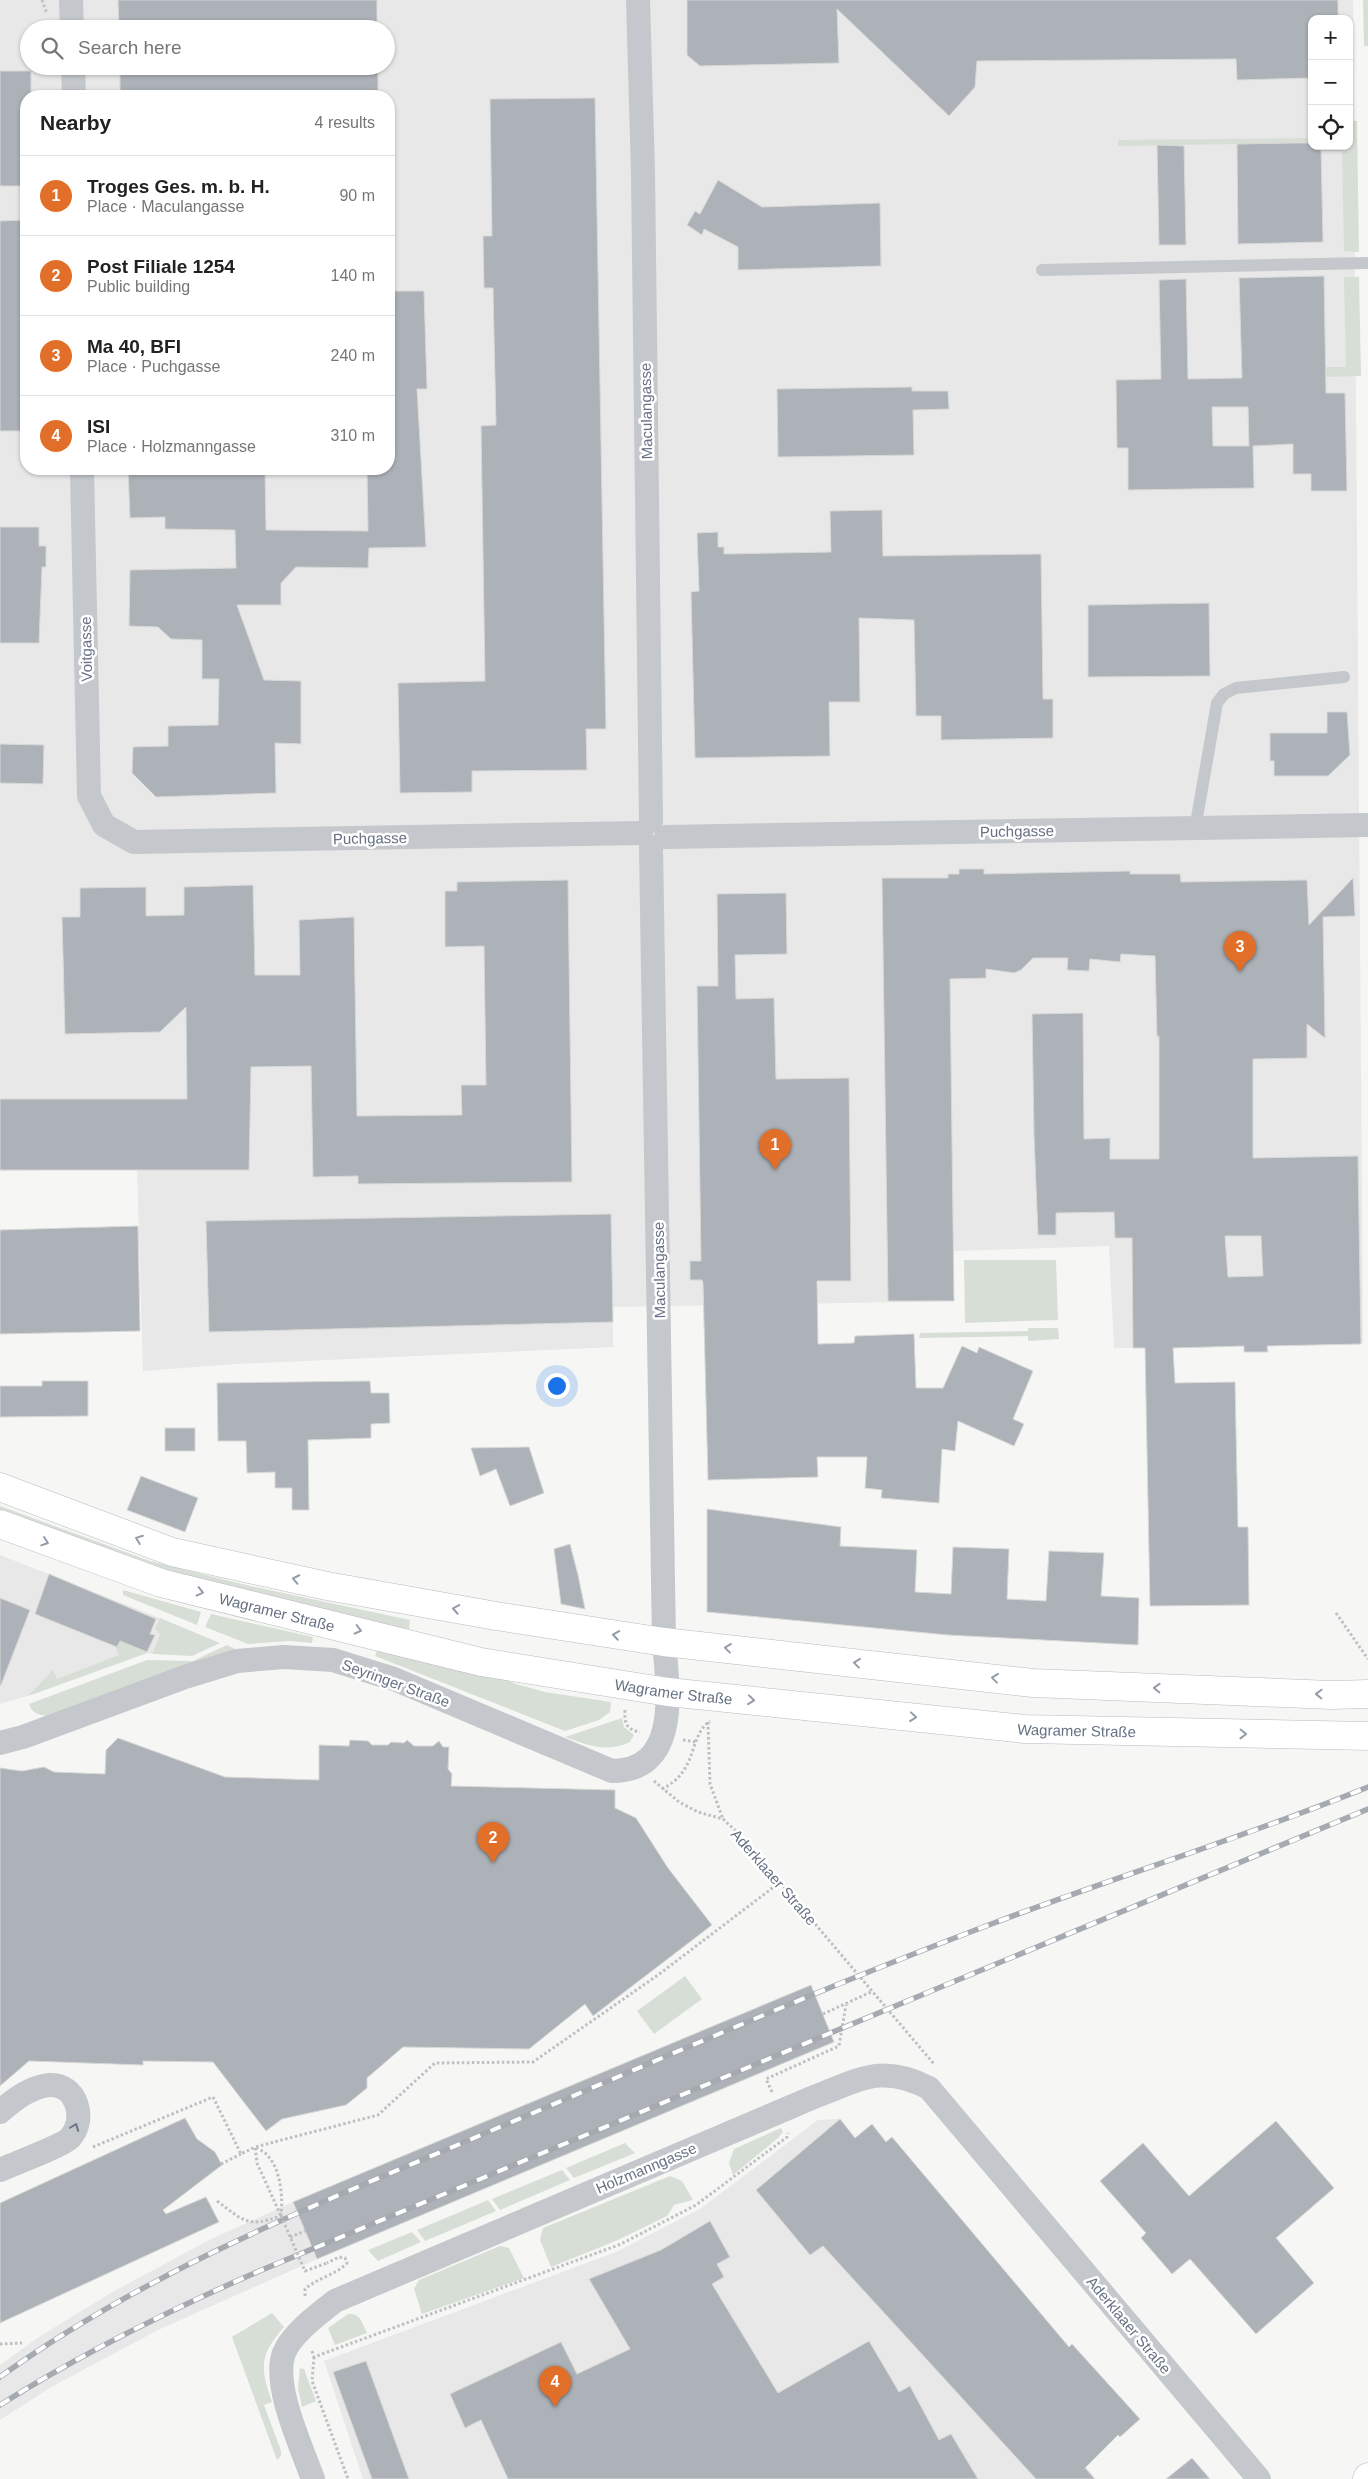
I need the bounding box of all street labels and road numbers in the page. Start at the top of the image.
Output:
street label: Maculangasse [637,362,655,460]
street label: Voitgasse [77,616,95,682]
street label: Puchgasse [980,822,1054,840]
street label: Puchgasse [333,829,407,847]
street label: Maculangasse [650,1221,668,1319]
street label: Wagramer Straße [217,1589,337,1634]
street label: Seyringer Straße [340,1656,452,1710]
street label: Wagramer Straße [614,1675,733,1707]
street label: Wagramer Straße [1016,1720,1136,1740]
street label: Aderklaaer Straße [728,1825,820,1929]
street label: Holzmanngasse [593,2139,699,2197]
street label: Aderklaaer Straße [1083,2273,1175,2377]

